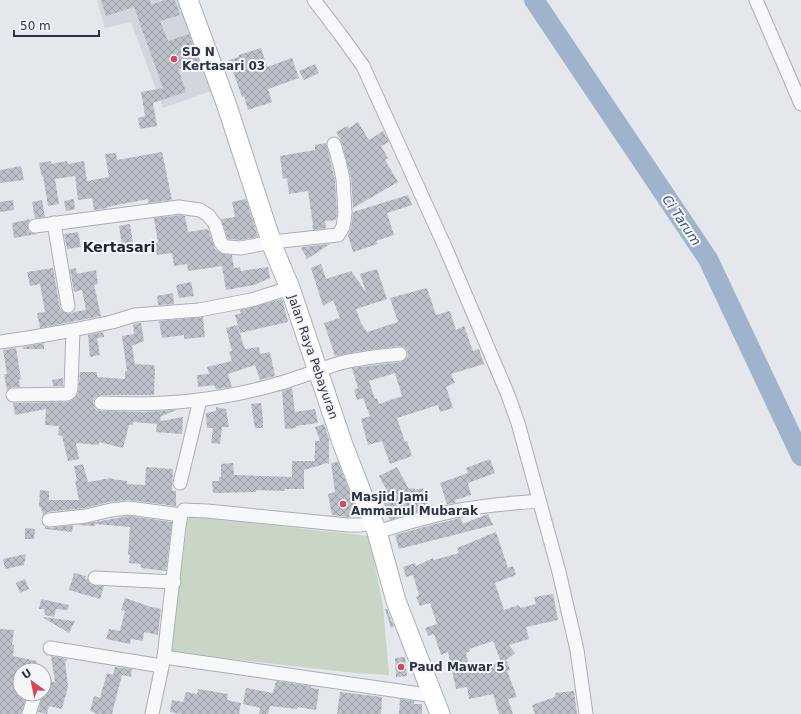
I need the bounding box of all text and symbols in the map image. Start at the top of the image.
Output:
scale bar [14,12,99,38]
text: 50 m [20,19,51,33]
place label: SD N Kertasari 03 [182,45,265,73]
marker: SD N Kertasari 03 [169,54,179,64]
water label: Ci Tarum [659,192,704,248]
district label: Kertasari [83,239,155,255]
street label: Jalan Raya Pebayuran [285,292,341,421]
place label: Masjid Jami Ammanul Mubarak [351,490,479,518]
marker: Masjid Jami Ammanul Mubarak [338,499,348,509]
place label: Paud Mawar 5 [409,660,505,674]
north arrow [12,662,52,702]
marker: Paud Mawar 5 [396,662,406,672]
text: U [20,666,34,682]

